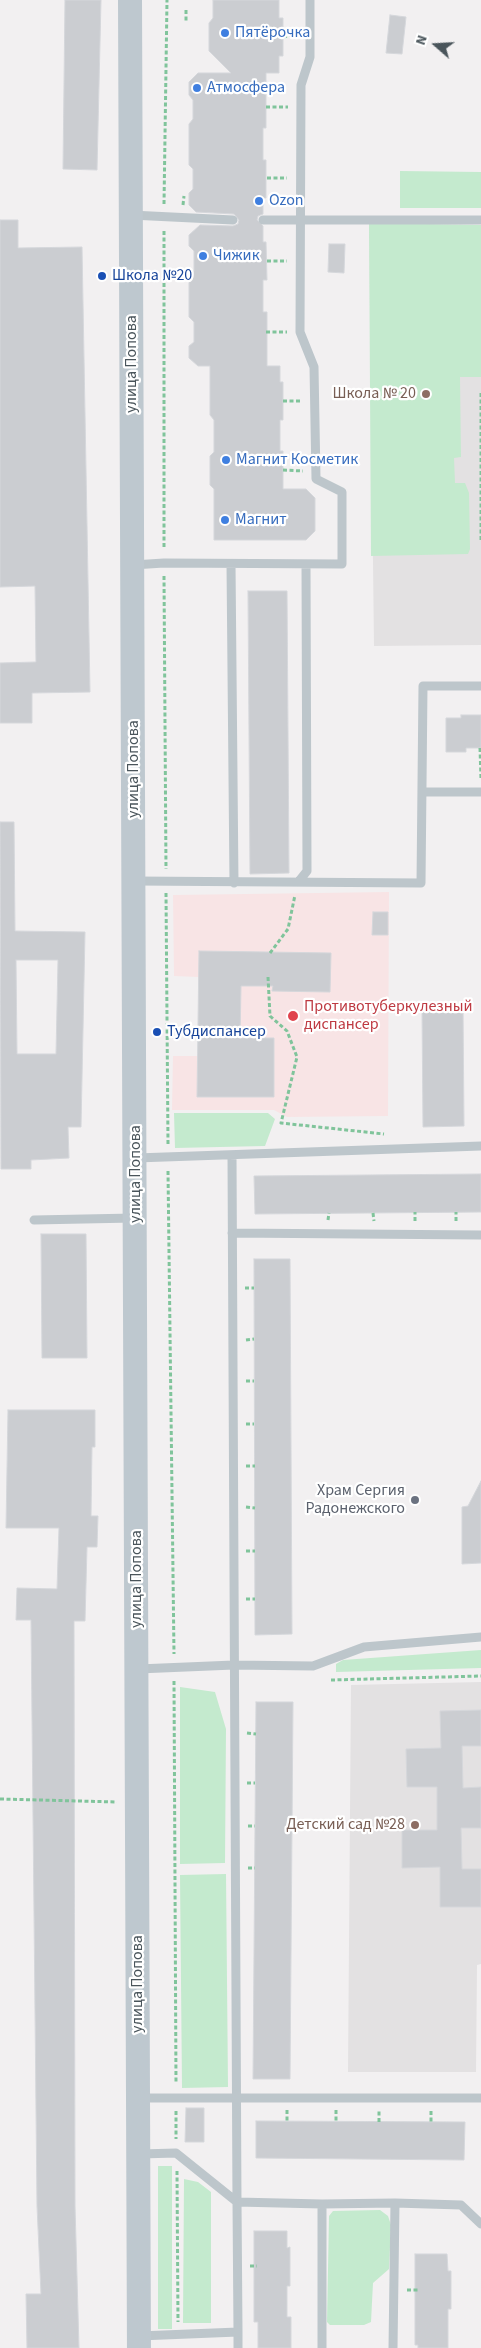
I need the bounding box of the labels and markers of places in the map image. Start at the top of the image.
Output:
place label: Пятёрочка [235,23,310,43]
marker: Пятёрочка [219,27,231,39]
place label: Атмосфера [207,78,285,98]
marker: Атмосфера [191,82,203,94]
place label: Ozon [269,191,304,211]
marker: Ozon [253,195,265,207]
place label: Чижик [213,246,260,266]
marker: Чижик [197,250,209,262]
place label: Школа №20 [112,266,192,286]
marker: Школа №20 [96,270,108,282]
place label: Школа № 20 [333,384,416,404]
marker: Школа № 20 [420,388,432,400]
place label: Магнит Косметик [236,450,358,470]
marker: Магнит Косметик [220,454,232,466]
place label: Магнит [235,510,287,530]
marker: Магнит [219,514,231,526]
place label: Противотуберкулезный диспансер [304,997,472,1035]
marker: Противотуберкулезный диспансер [286,1009,300,1023]
place label: Тубдиспансер [167,1022,266,1042]
marker: Тубдиспансер [151,1026,163,1038]
place label: Храм Сергия Радонежского [306,1481,405,1519]
marker: Храм Сергия Радонежского [409,1494,421,1506]
place label: Детский сад №28 [286,1815,405,1835]
marker: Детский сад №28 [409,1819,421,1831]

